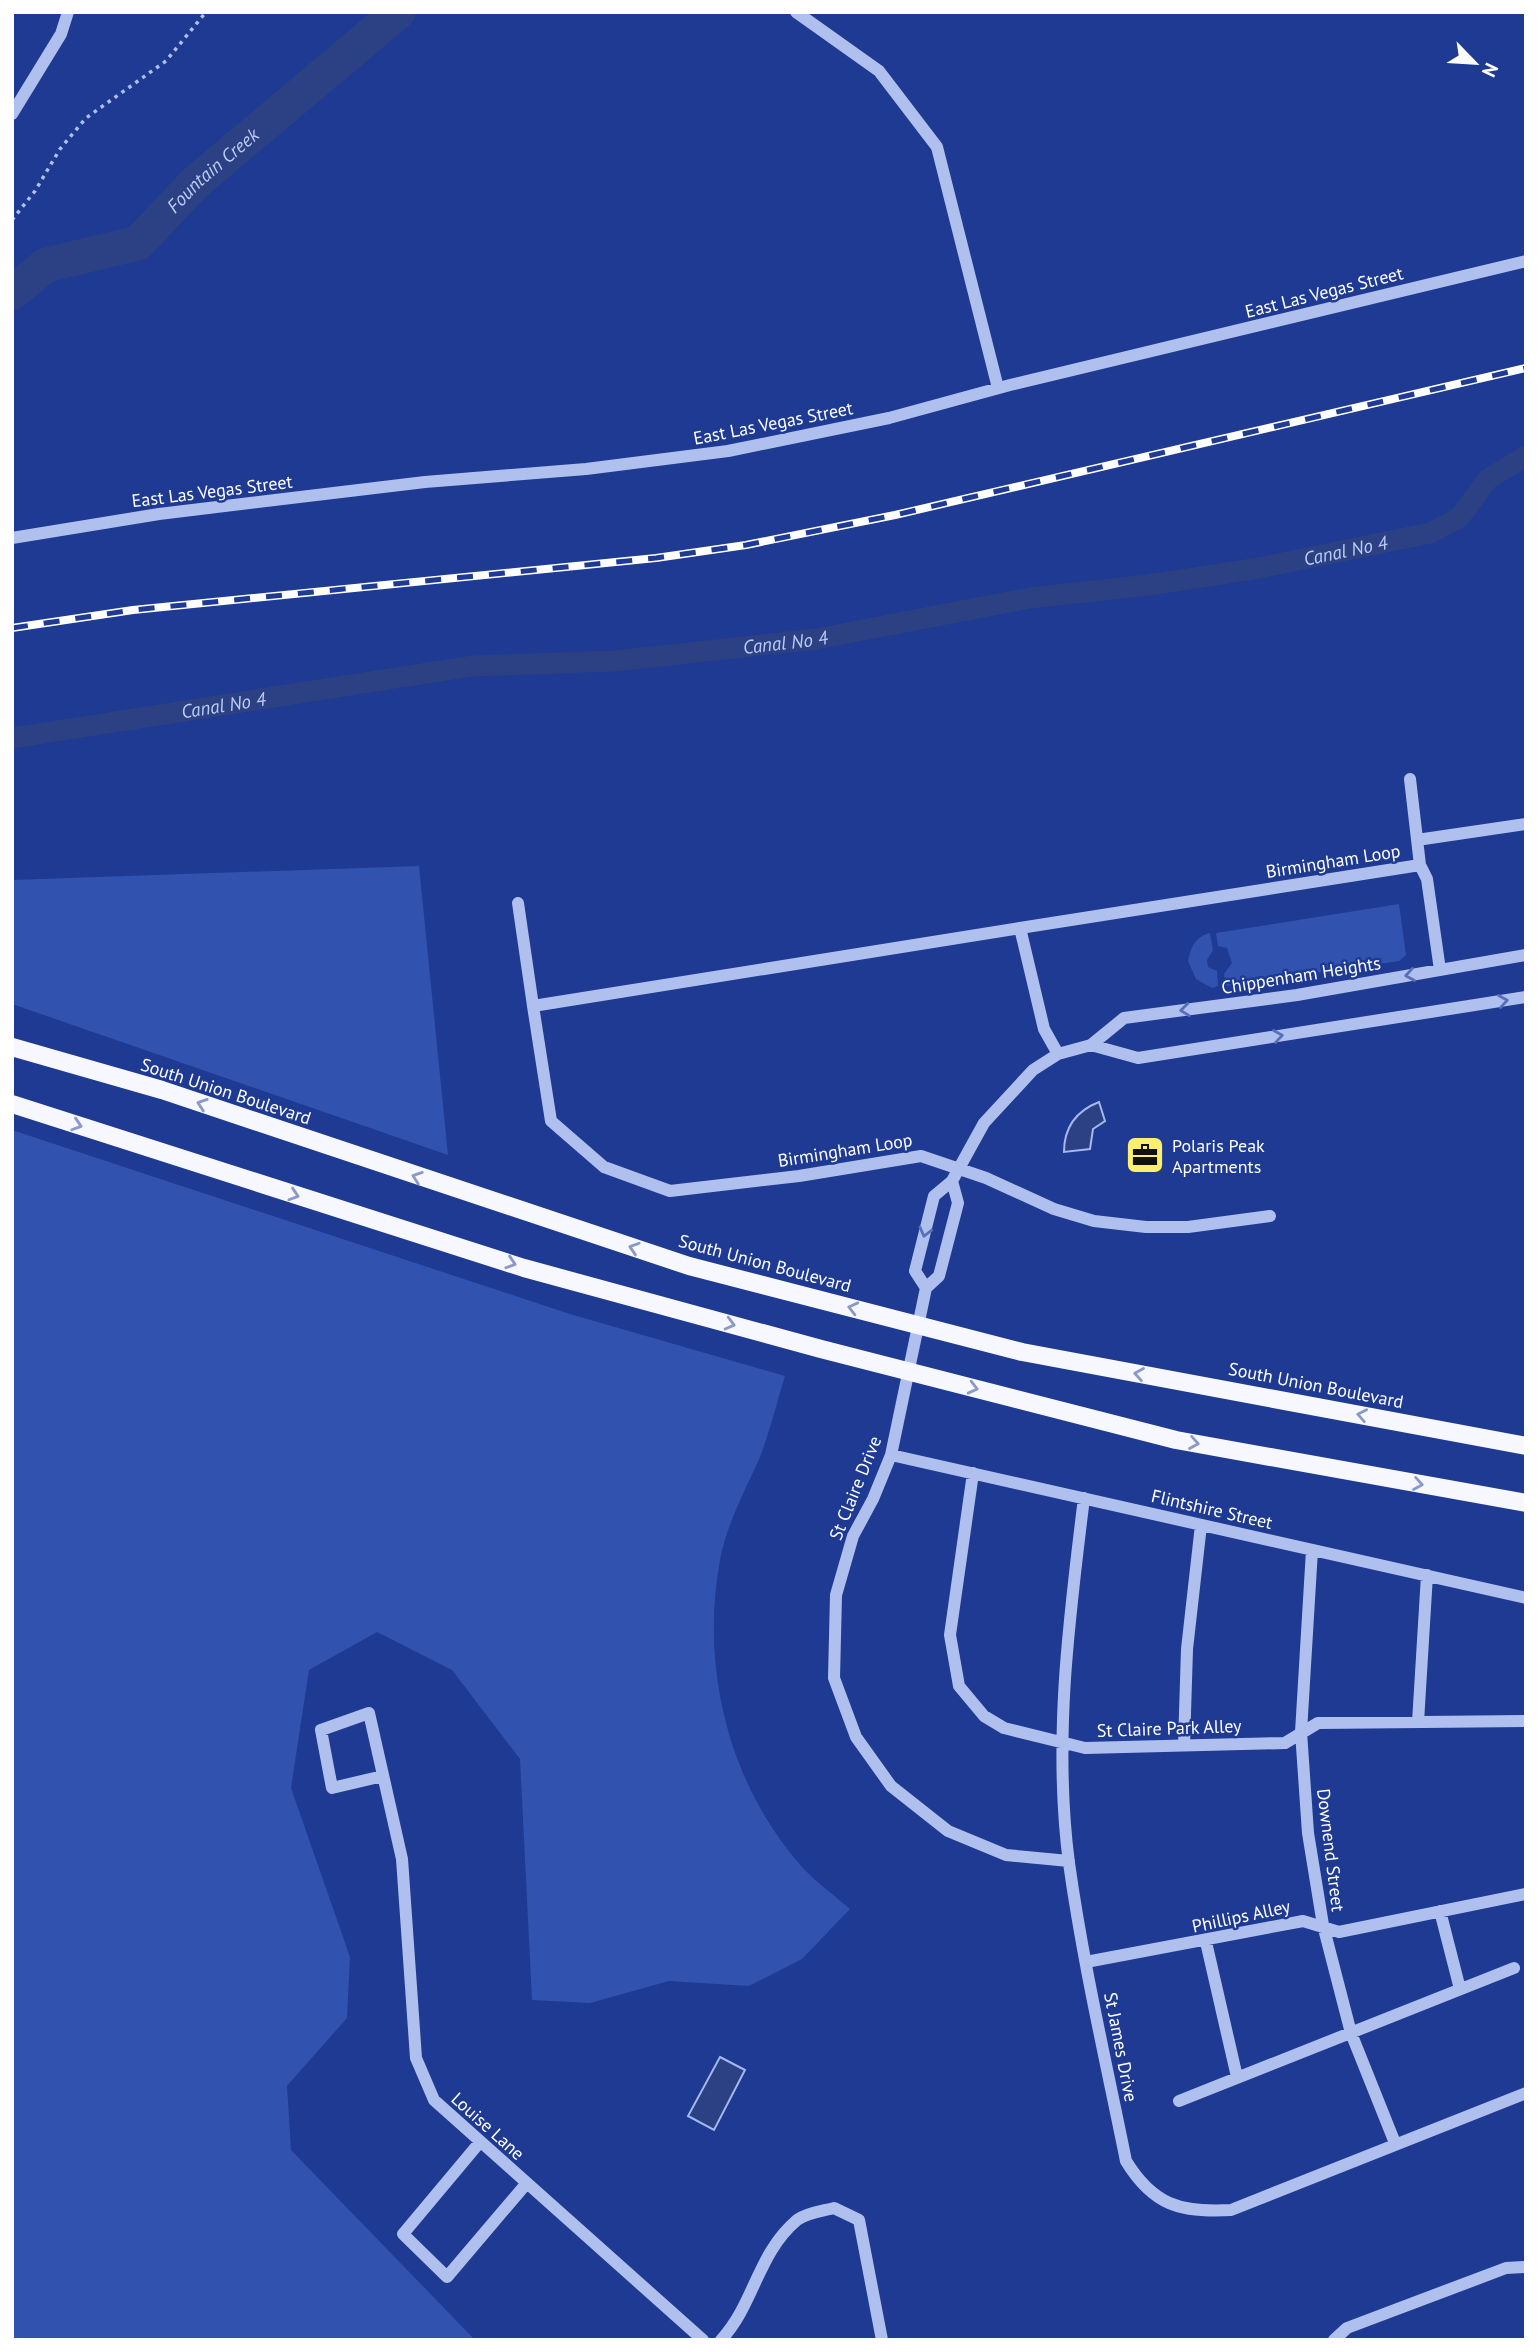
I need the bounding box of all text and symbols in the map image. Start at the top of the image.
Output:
north arrow [1440,28,1510,98]
text: N [1477,59,1504,81]
water label: Fountain Creek [161,122,265,218]
street label: East Las Vegas Street [1243,261,1405,323]
street label: East Las Vegas Street [691,396,855,450]
street label: East Las Vegas Street [130,470,294,512]
water label: Canal No 4 [1301,530,1391,571]
water label: Canal No 4 [742,625,831,659]
water label: Canal No 4 [180,686,268,723]
street label: Birmingham Loop [1264,839,1402,883]
street label: Chippenham Heights [1220,951,1382,999]
one-way arrow [1404,967,1416,982]
one-way arrow [1497,994,1509,1009]
one-way arrow [1180,1002,1191,1017]
one-way arrow [1272,1029,1284,1044]
street label: South Union Boulevard [138,1053,314,1129]
one-way arrow [196,1098,209,1112]
one-way arrow [70,1117,83,1131]
street label: Birmingham Loop [776,1128,914,1172]
office icon: Polaris Peak Apartments [1124,1134,1166,1176]
place label: Polaris Peak Apartments [1172,1134,1265,1178]
one-way arrow [412,1171,424,1185]
one-way arrow [287,1186,299,1201]
one-way arrow [919,1226,933,1238]
street label: South Union Boulevard [676,1229,854,1297]
one-way arrow [628,1242,640,1256]
one-way arrow [504,1255,516,1270]
one-way arrow [847,1302,859,1316]
one-way arrow [724,1316,736,1330]
street label: South Union Boulevard [1227,1357,1405,1413]
one-way arrow [1133,1367,1145,1382]
one-way arrow [967,1380,979,1394]
one-way arrow [1356,1409,1368,1424]
street label: St Claire Drive [824,1433,886,1543]
one-way arrow [1188,1435,1200,1450]
one-way arrow [1412,1475,1424,1490]
street label: Flintshire Street [1149,1484,1275,1534]
street label: St Claire Park Alley [1096,1714,1242,1742]
street label: Downend Street [1312,1787,1350,1913]
street label: Phillips Alley [1190,1894,1293,1938]
street label: St James Drive [1099,1990,1143,2104]
street label: Louise Lane [447,2087,529,2165]

